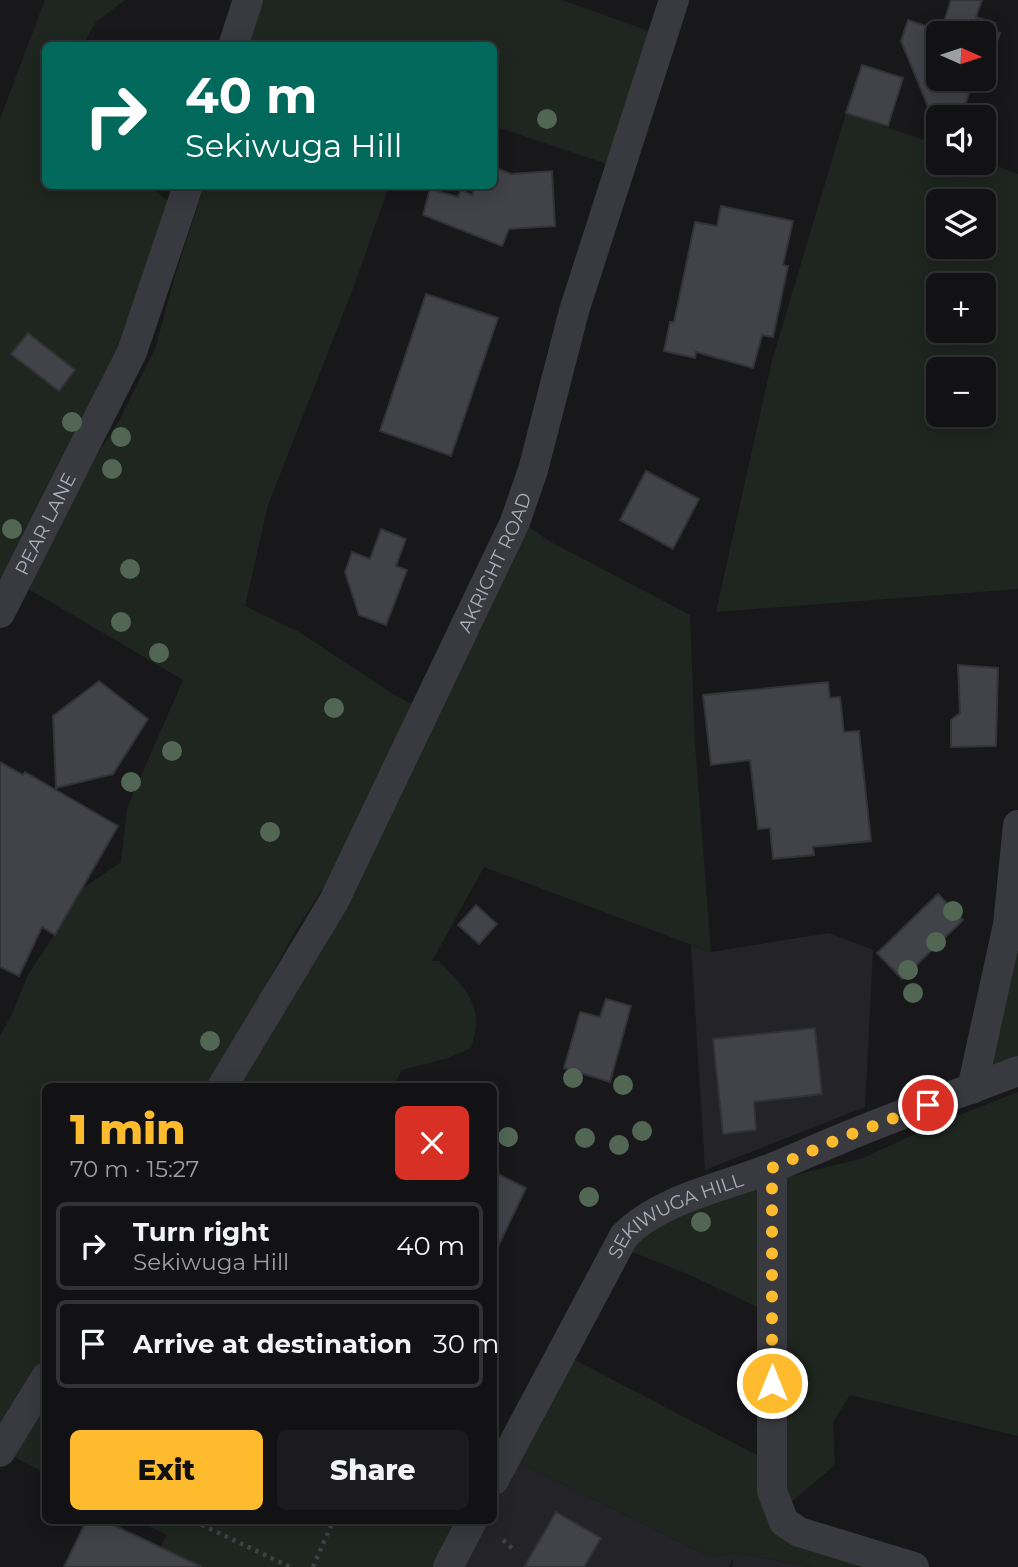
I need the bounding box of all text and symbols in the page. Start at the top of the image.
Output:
north arrow [926,21,996,91]
map controls [926,21,996,427]
text: 40 m [185,66,317,125]
icon: right [70,70,161,161]
button: sound [926,105,996,175]
text: Sekiwuga Hill [185,126,402,165]
button: layers [926,189,996,259]
button: + [926,273,996,343]
button: − [926,357,996,427]
street label: PEAR LANE [10,469,81,579]
street label: AKRIGHT ROAD [453,489,536,636]
pin [898,1075,958,1135]
icon: arrive [909,1086,947,1124]
text: 1 min [70,1103,186,1155]
button: close [395,1106,469,1180]
text: 70 m · 15:27 [70,1155,199,1183]
street label: SEKIWUGA HILL [603,1167,747,1262]
text: Turn right [133,1216,269,1248]
icon: right [74,1227,112,1265]
text: 40 m [396,1230,465,1262]
text: Sekiwuga Hill [133,1248,289,1276]
icon: arrive [74,1325,112,1363]
text: Arrive at destination [133,1328,412,1360]
text: 30 m [433,1328,499,1360]
position arrow [735,1346,809,1420]
button: Exit [70,1430,263,1510]
button: Share [277,1430,469,1510]

